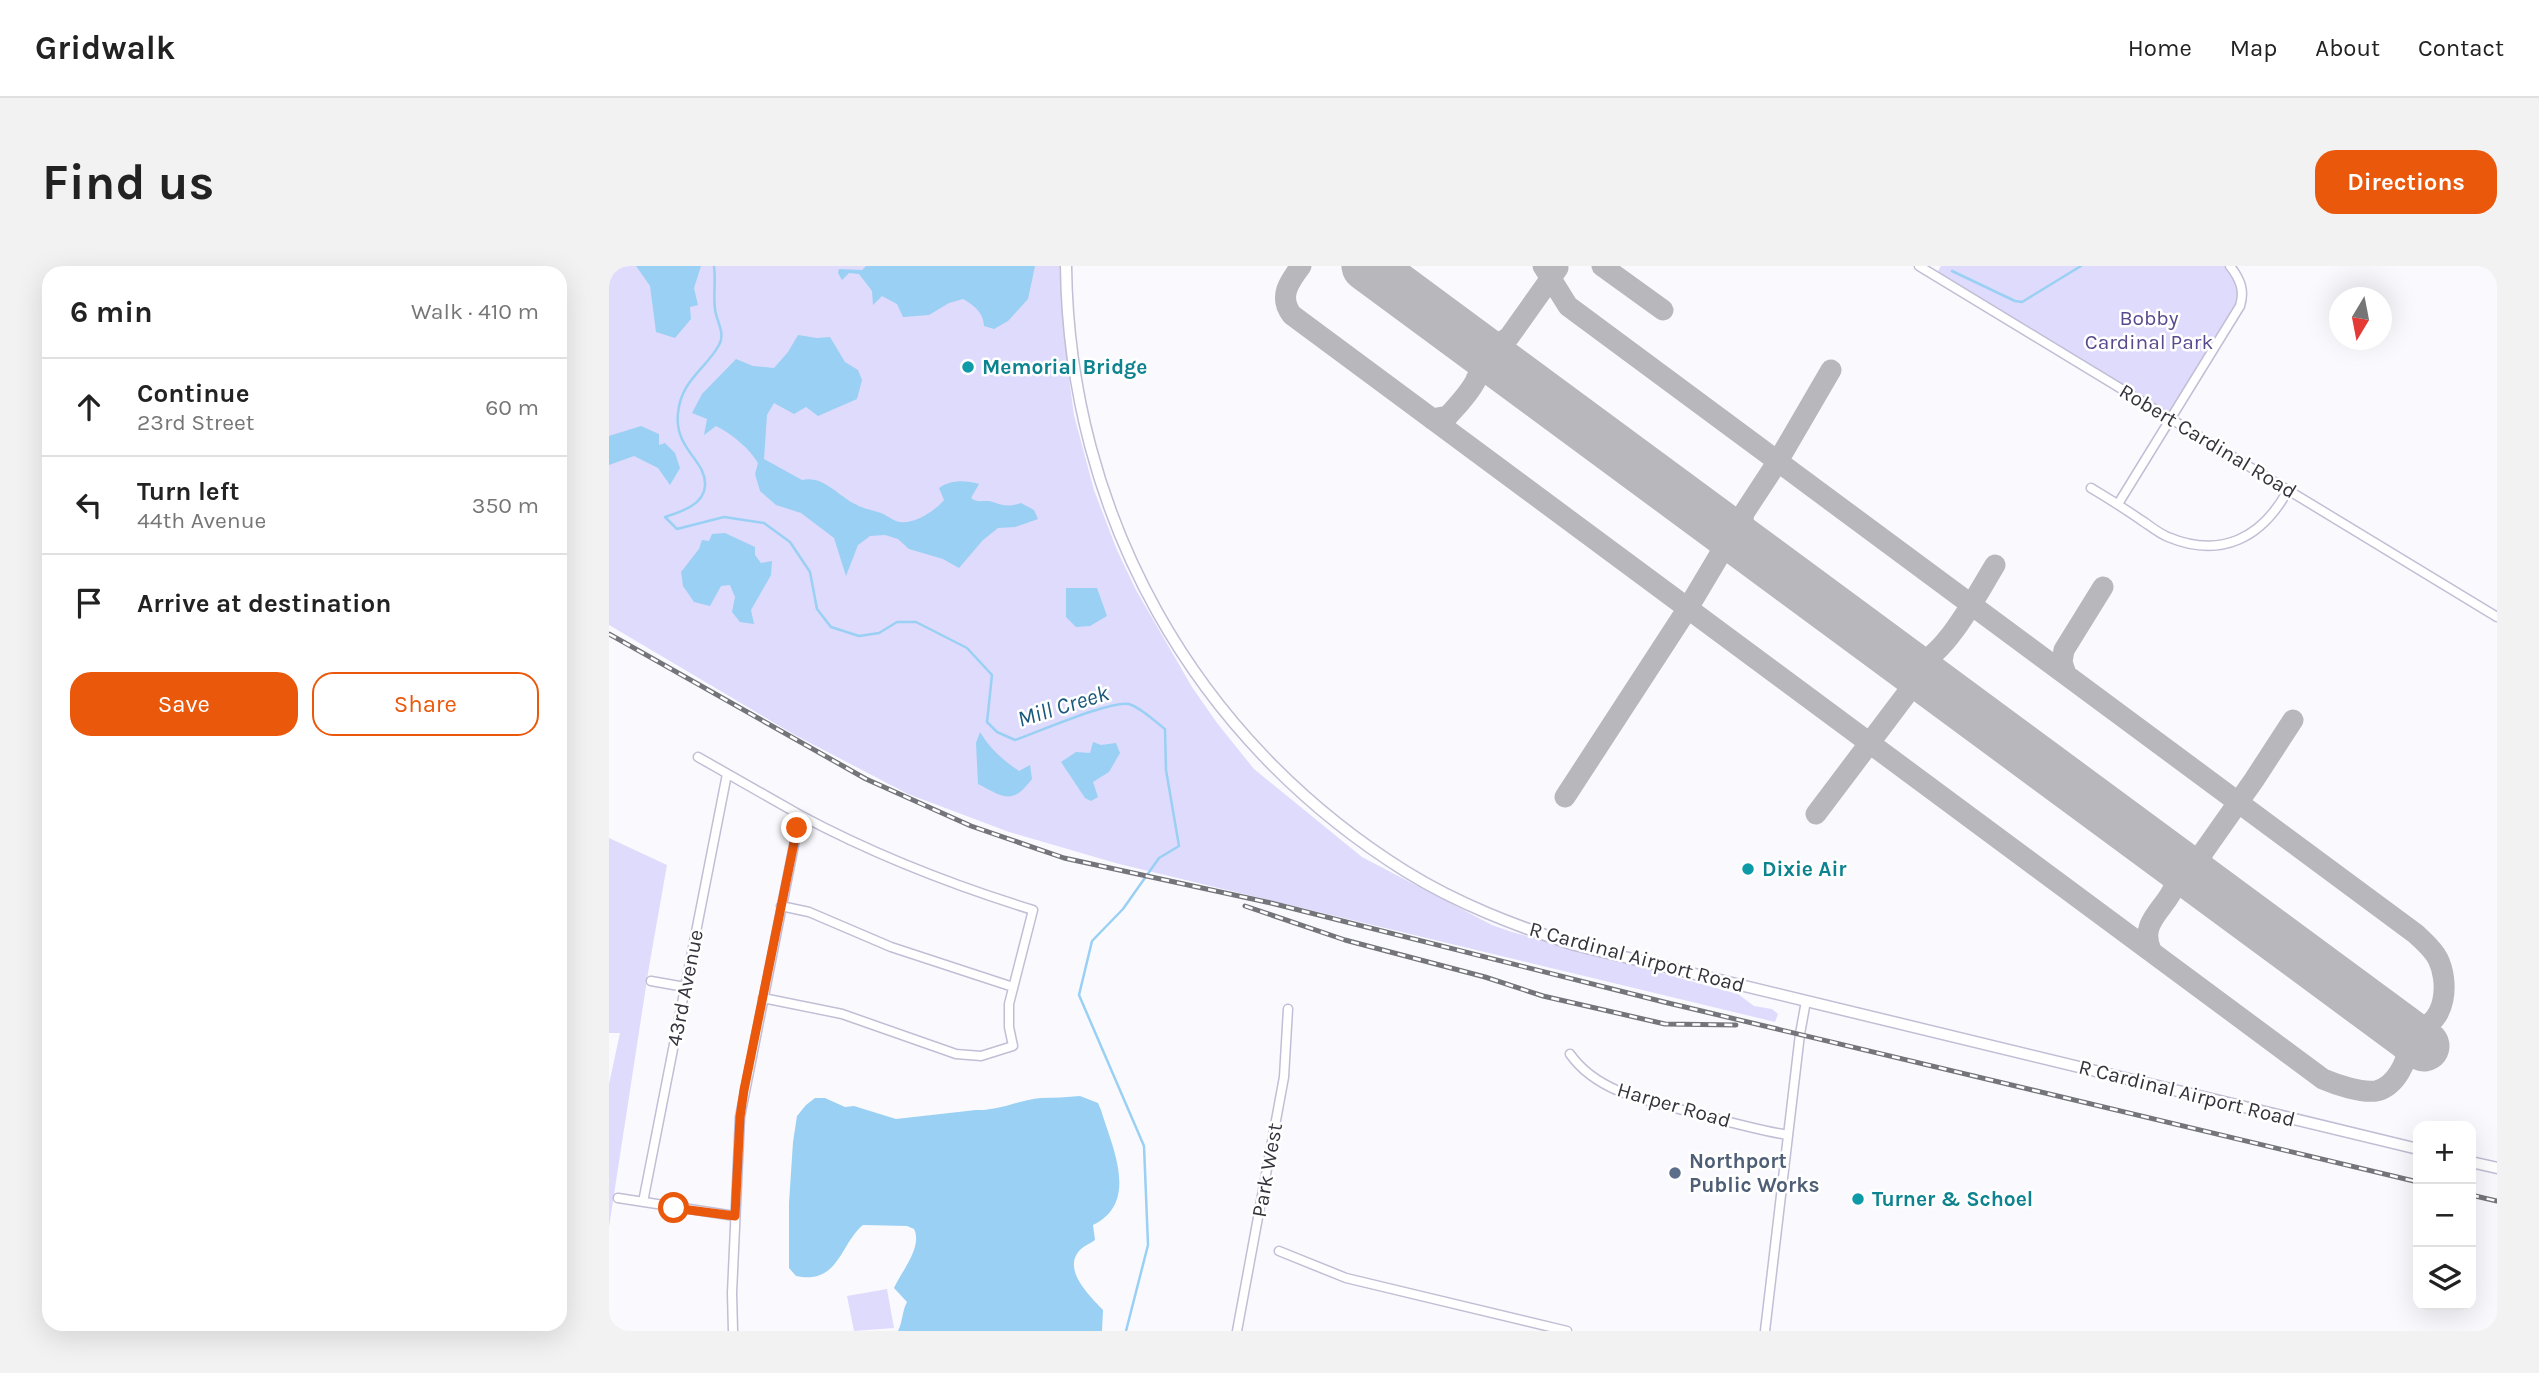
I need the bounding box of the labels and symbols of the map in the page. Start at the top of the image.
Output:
north arrow [2329,287,2392,350]
park label: Bobby Cardinal Park [2085,306,2213,354]
place label: Memorial Bridge [982,355,1147,379]
marker: Memorial Bridge [960,359,976,375]
street label: Robert Cardinal Road [2115,379,2301,503]
water label: Mill Creek [1014,679,1112,733]
route end [781,812,812,843]
place label: Dixie Air [1762,857,1847,881]
marker: Dixie Air [1740,861,1756,877]
street label: R Cardinal Airport Road [1527,917,1747,997]
street label: 43rd Avenue [662,928,708,1048]
street label: R Cardinal Airport Road [2076,1054,2298,1132]
street label: Harper Road [1614,1077,1734,1133]
street label: Park West [1247,1121,1287,1219]
place label: Northport Public Works [1689,1149,1820,1197]
marker: Northport Public Works [1667,1165,1683,1181]
place label: Turner & Schoel [1872,1187,2033,1211]
marker: Turner & Schoel [1850,1191,1866,1207]
route start [658,1192,689,1223]

